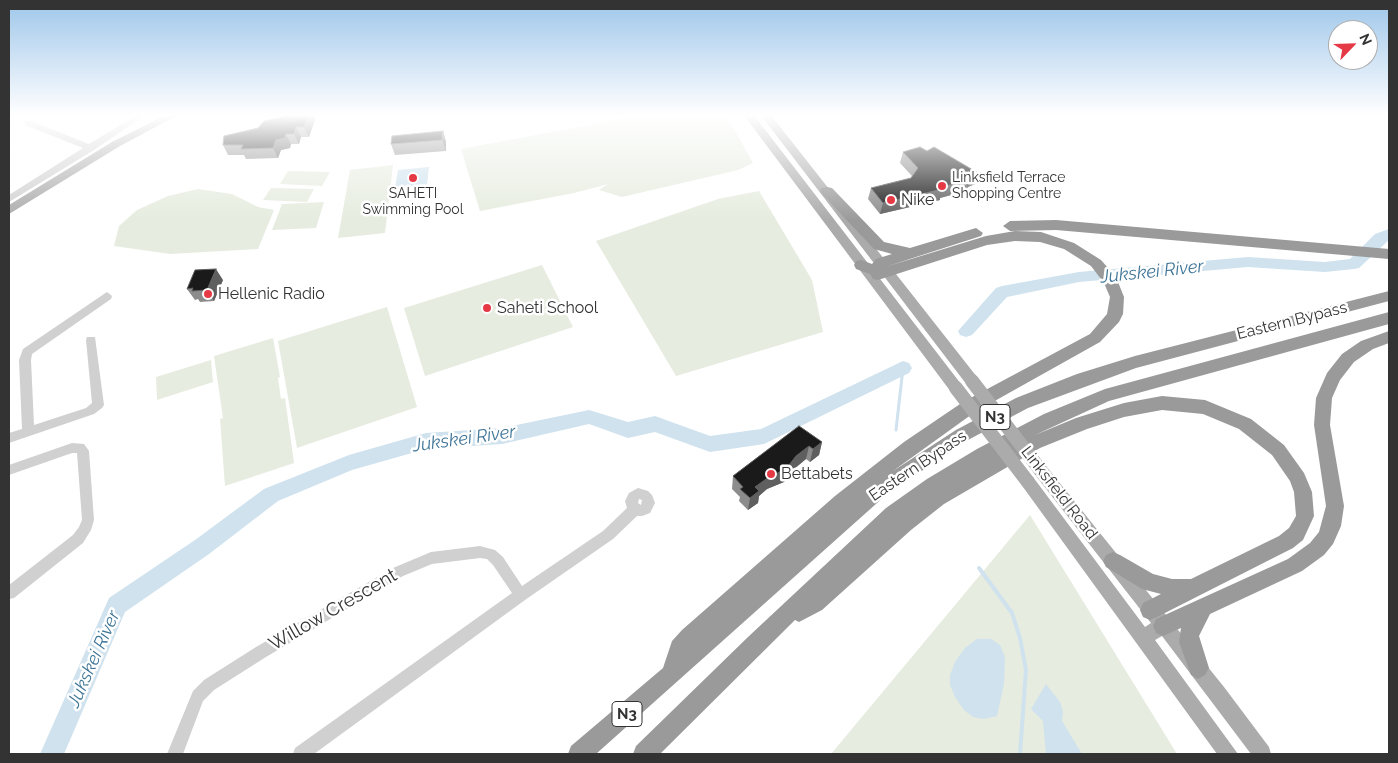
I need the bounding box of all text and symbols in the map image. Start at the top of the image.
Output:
north arrow [1328,20,1378,70]
text: N [1356,31,1375,47]
place label: Linksfield Terrace Shopping Centre [952,170,1065,202]
marker: SAHETI Swimming Pool [407,172,419,184]
marker: Linksfield Terrace Shopping Centre [936,180,948,192]
place label: SAHETI Swimming Pool [363,186,463,218]
place label: Nike [901,190,934,210]
marker: Nike [885,194,897,206]
water label: Jukskei River [1099,256,1205,288]
place label: Hellenic Radio [218,284,325,304]
marker: Hellenic Radio [202,288,214,300]
place label: Saheti School [497,298,598,318]
street label: Eastern Bypass [1235,298,1349,344]
marker: Saheti School [481,302,493,314]
road number: N3 [980,404,1010,430]
water label: Jukskei River [411,421,517,457]
street label: Eastern Bypass [866,426,970,506]
street label: Linksfield Road [1017,443,1101,543]
place label: Bettabets [781,464,853,484]
marker: Bettabets [765,468,777,480]
street label: Willow Crescent [265,564,401,656]
water label: Jukskei River [63,607,125,711]
road number: N3 [612,702,642,726]

